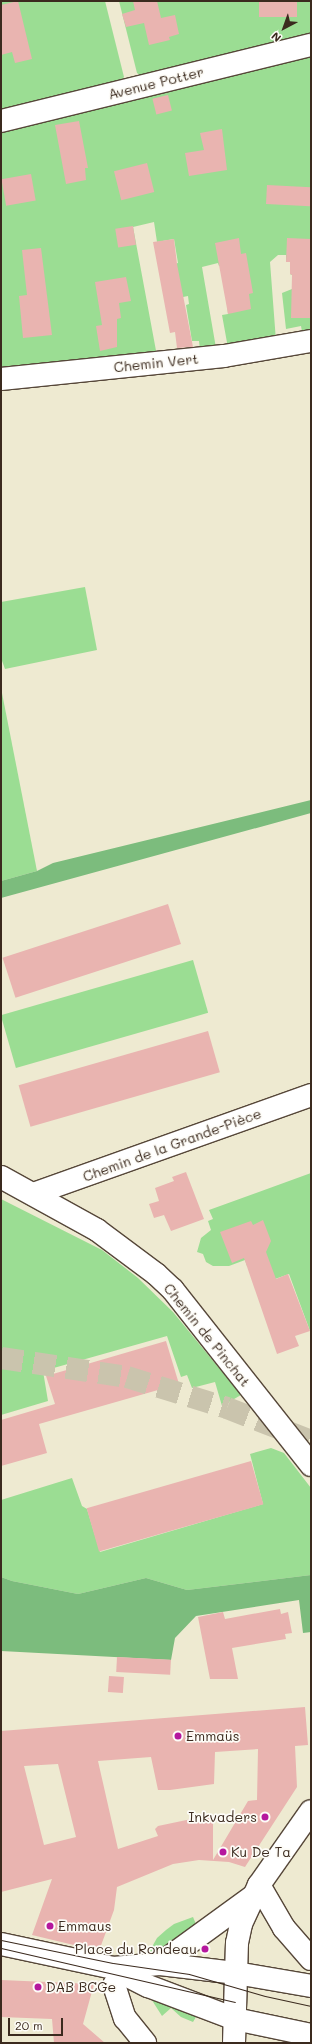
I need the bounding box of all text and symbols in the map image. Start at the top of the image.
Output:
north arrow [264,8,304,48]
text: N [268,29,284,46]
street label: Avenue Potter [107,63,205,103]
street label: Chemin Vert [113,350,199,376]
street label: Chemin de la Grande-Pièce [80,1105,264,1185]
street label: Chemin de Pinchat [160,1280,254,1390]
place label: Emmaüs [186,1728,240,1744]
marker: Emmaüs [173,1731,183,1741]
place label: Inkvaders [188,1809,257,1825]
marker: Inkvaders [260,1812,270,1822]
place label: Ku De Ta [231,1844,291,1860]
marker: Ku De Ta [218,1847,228,1857]
place label: Emmaus [58,1918,112,1934]
marker: Emmaus [45,1921,55,1931]
place label: Place du Rondeau [75,1941,197,1957]
marker: Place du Rondeau [200,1944,210,1954]
place label: DAB BCGe [46,1979,116,1995]
marker: DAB BCGe [33,1982,43,1992]
scale bar [10,2010,65,2036]
text: 20 m [15,2017,43,2033]

